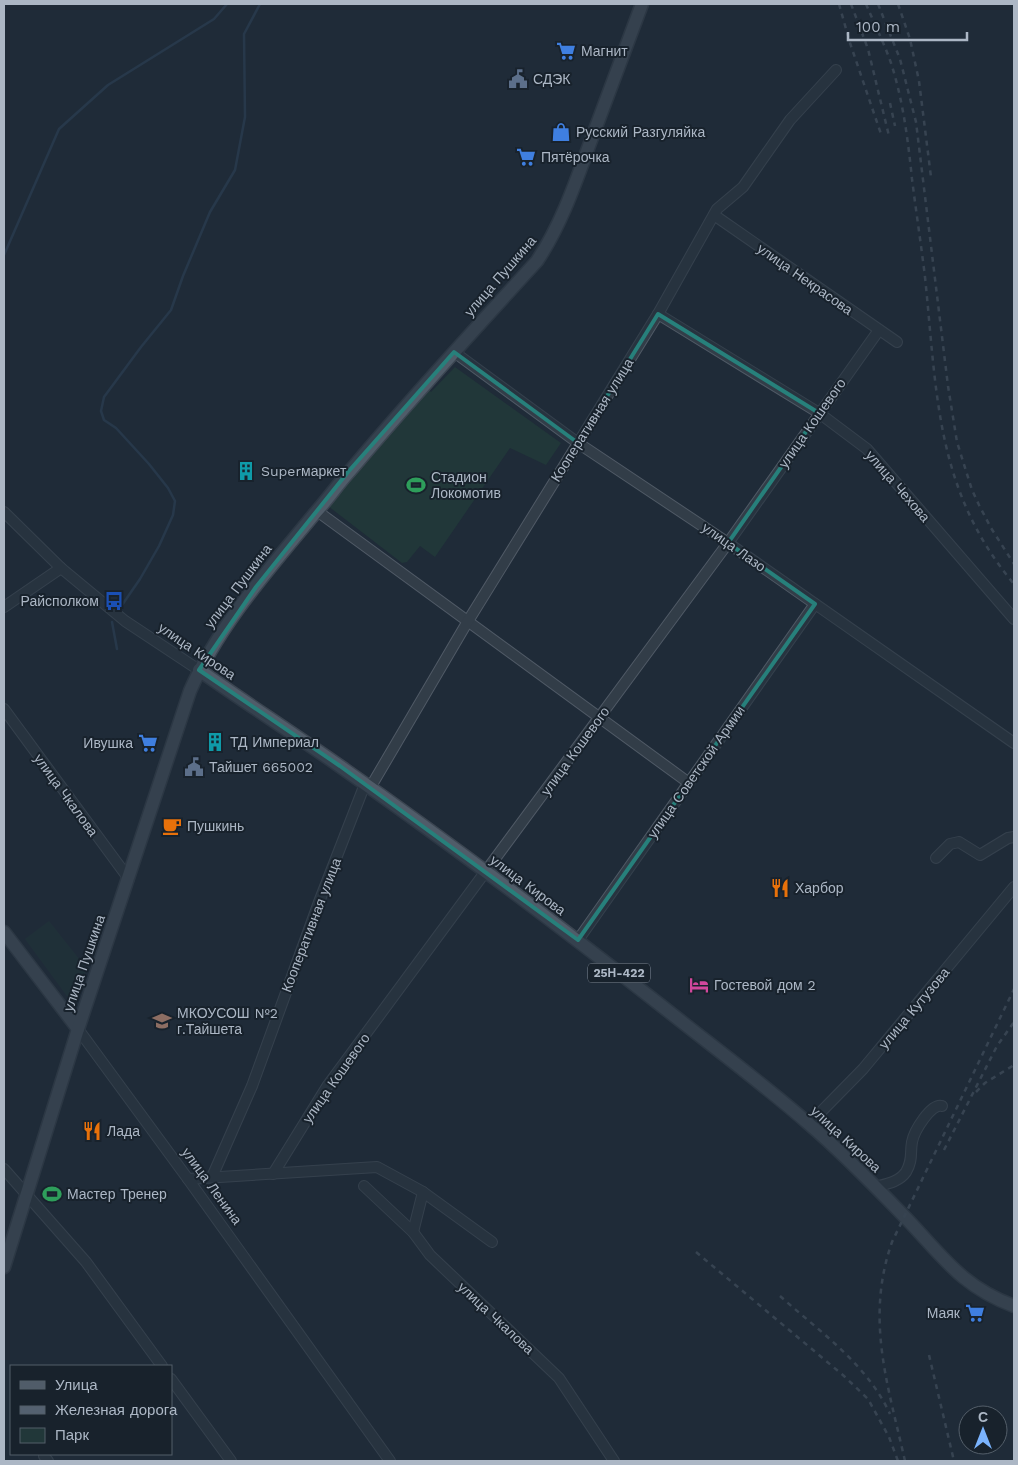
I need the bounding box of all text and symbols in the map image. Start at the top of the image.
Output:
scale bar [848,10,967,42]
text: 100 m [856,18,900,36]
supermarket icon: Магнит [555,40,577,62]
place label: Магнит [581,43,628,59]
public building icon: СДЭК [507,68,529,90]
place label: СДЭК [533,71,571,87]
shop icon: Русский Разгуляйка [550,121,572,143]
place label: Русский Разгуляйка [576,124,705,140]
supermarket icon: Пятёрочка [515,146,537,168]
place label: Пятёрочка [541,149,610,165]
street label: улица Пушкина [461,232,539,319]
street label: улица Некрасова [754,240,856,318]
street label: Кооперативная улица [547,355,637,485]
street label: улица Кошевого [775,375,849,471]
street label: улица Чехова [863,447,934,525]
building icon: Superмаркет [235,460,257,482]
place label: Superмаркет [261,463,347,479]
place label: Стадион Локомотив [431,469,501,501]
sports icon: Стадион Локомотив [405,474,427,496]
street label: улица Лазо [699,519,769,575]
street label: улица Пушкина [201,541,275,631]
bus stop icon: Райсполком [103,590,125,612]
place label: Райсполком [21,593,99,609]
street label: улица Кирова [155,619,239,683]
street label: улица Кошевого [537,703,613,799]
street label: улица Советской Армии [644,703,748,841]
building icon: ТД Империал [204,731,226,753]
supermarket icon: Ивушка [137,732,159,754]
place label: ТД Империал [230,734,319,750]
place label: Ивушка [83,735,133,751]
street label: улица Чкалова [31,751,101,840]
public building icon: Тайшет 665002 [183,756,205,778]
place label: Тайшет 665002 [209,759,313,775]
cafe icon: Пушкинь [161,815,183,837]
place label: Пушкинь [187,818,244,834]
street label: улица Кирова [487,852,569,919]
street label: Кооперативная улица [278,855,344,994]
restaurant icon: Харбор [769,877,791,899]
place label: Харбор [795,880,844,896]
street label: улица Пушкина [60,912,108,1013]
road number: 25Н-422 [588,964,650,982]
street label: улица Кутузова [875,964,953,1052]
hotel icon: Гостевой дом 2 [688,974,710,996]
place label: Гостевой дом 2 [714,977,816,993]
place label: МКОУСОШ №2 г.Тайшета [177,1005,278,1037]
school or university icon: МКОУСОШ №2 г.Тайшета [151,1010,173,1032]
street label: улица Кошевого [299,1030,373,1126]
street label: улица Кирова [808,1103,884,1176]
restaurant icon: Лада [81,1120,103,1142]
place label: Лада [107,1123,140,1139]
street label: улица Ленина [179,1144,245,1228]
sports icon: Мастер Тренер [41,1183,63,1205]
place label: Мастер Тренер [67,1186,167,1202]
street label: улица Чкалова [455,1279,537,1357]
supermarket icon: Маяк [964,1302,986,1324]
place label: Маяк [927,1305,961,1321]
legend [10,1365,172,1455]
text: Улица [55,1376,98,1394]
text: Железная дорога [55,1401,178,1419]
north arrow [958,1405,1008,1455]
text: С [978,1409,988,1425]
text: Парк [55,1426,89,1444]

